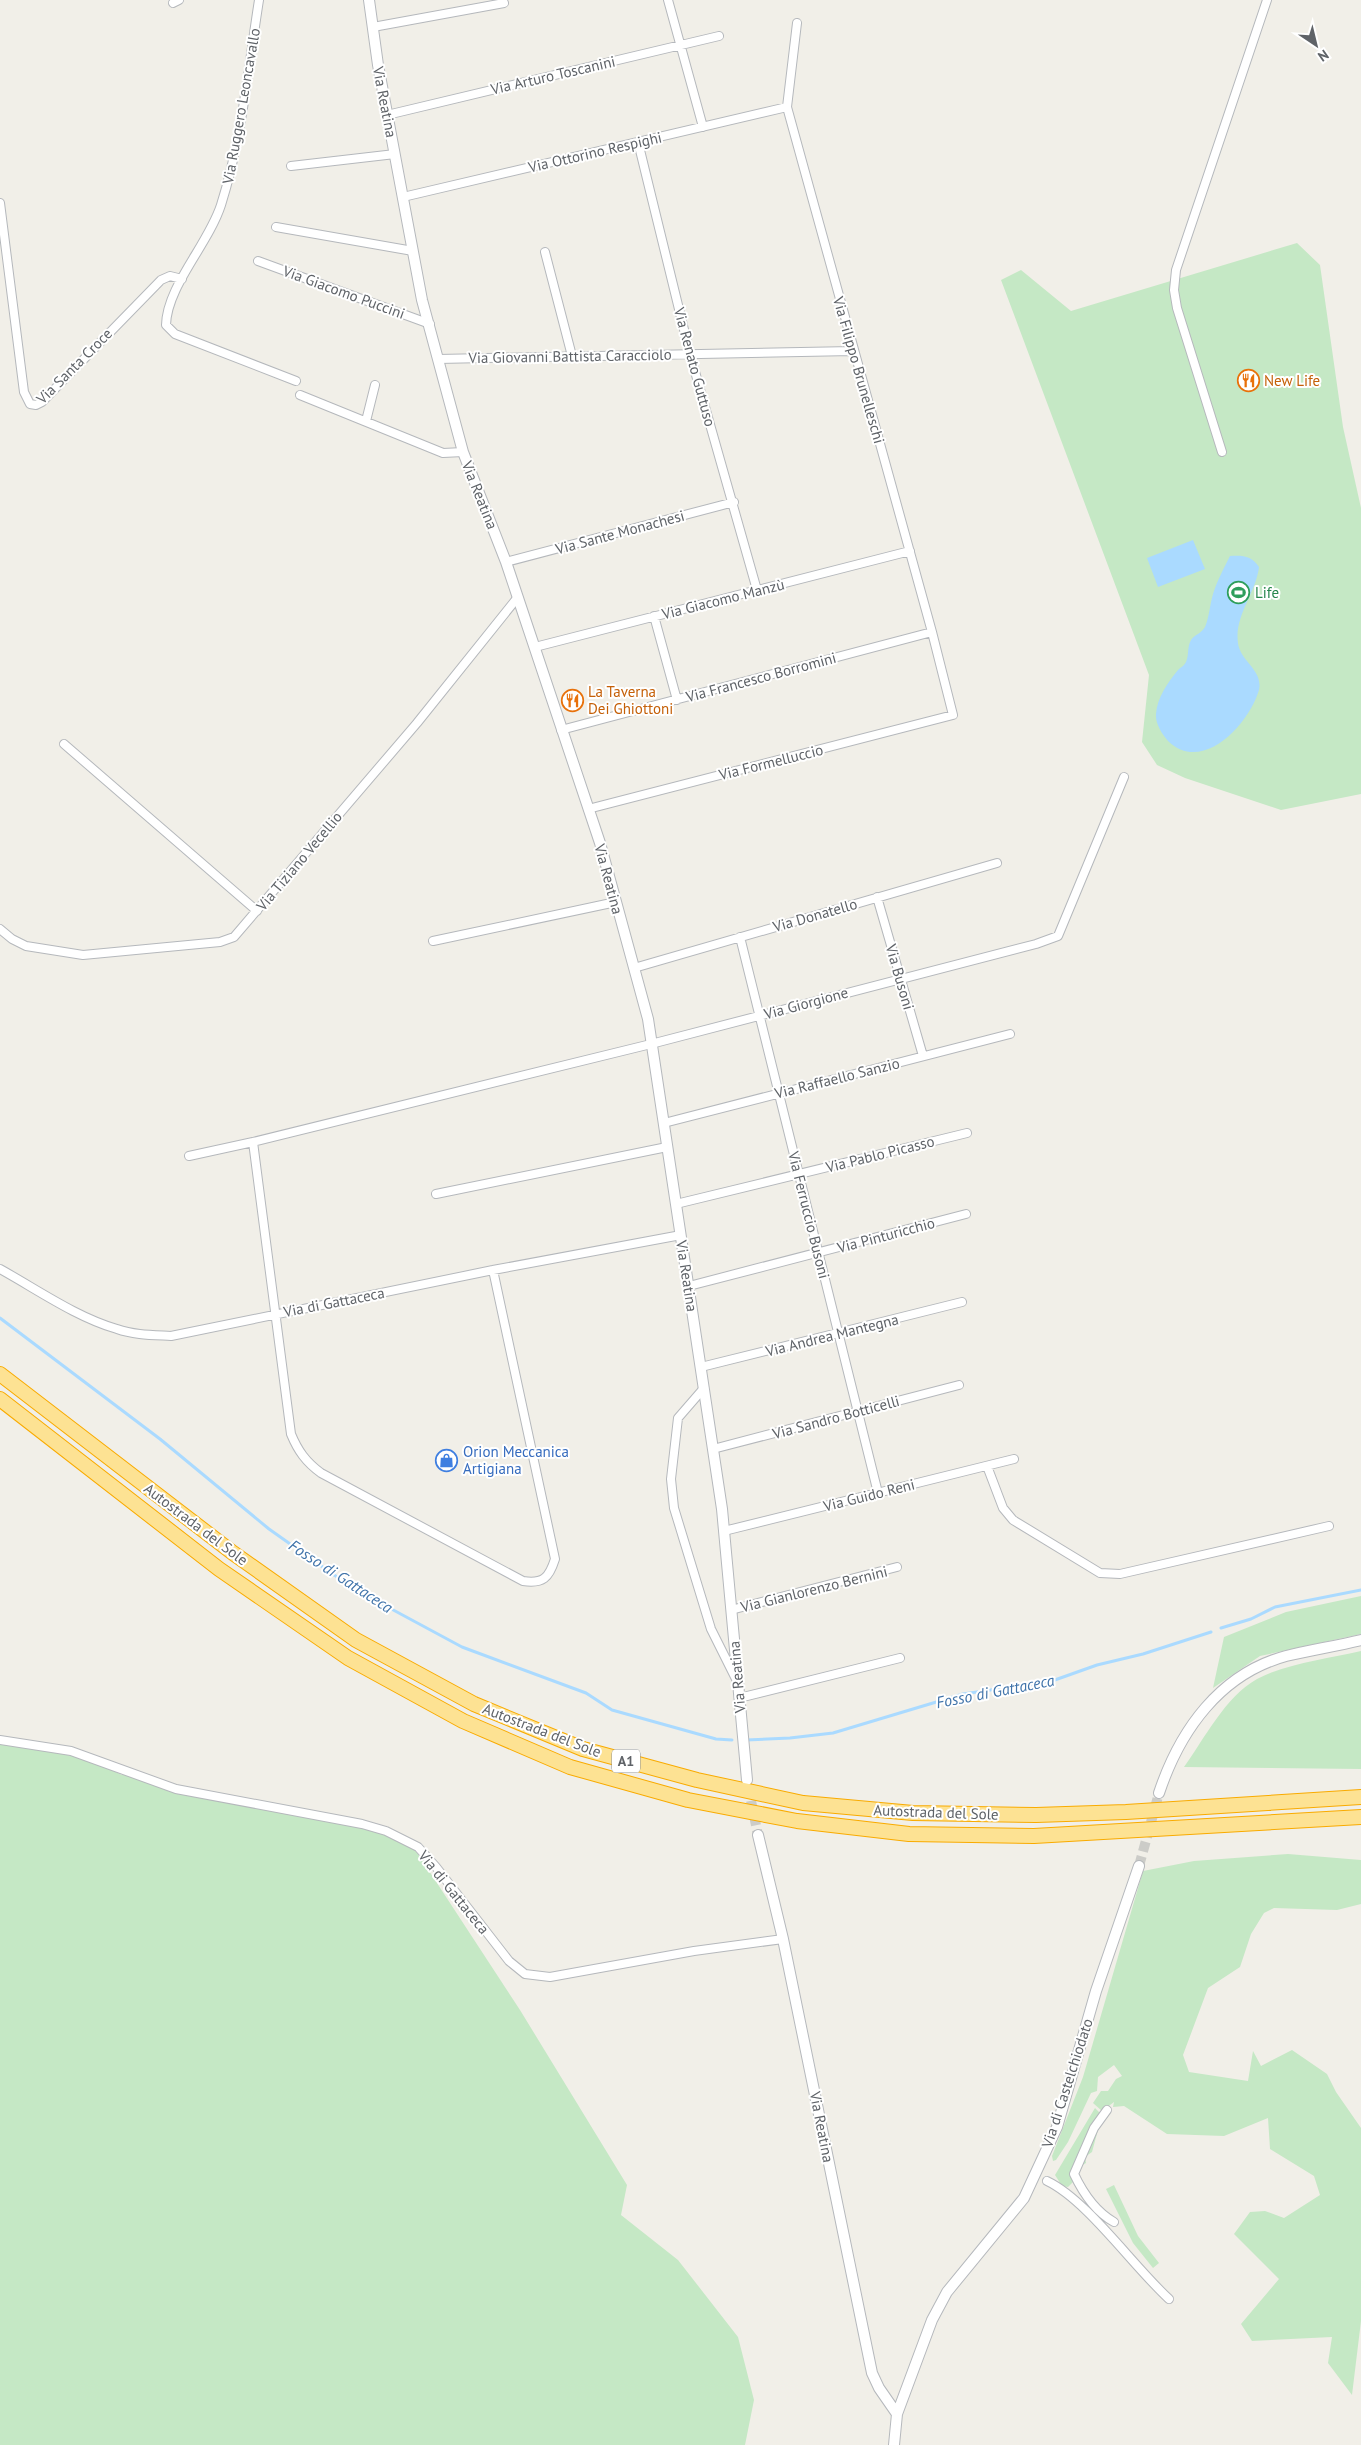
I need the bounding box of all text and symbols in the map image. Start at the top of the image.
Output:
north arrow [1291,20,1341,70]
street label: Via Ruggero Leoncavallo [218,27,264,186]
text: N [1315,46,1332,66]
street label: Via Arturo Toscanini [488,51,617,99]
street label: Via Reatina [369,64,401,139]
street label: Via Ottorino Respighi [526,127,664,177]
street label: Via Giacomo Puccini [279,261,408,323]
street label: Via Filippo Brunelleschi [829,293,889,446]
street label: Via Renato Guttuso [670,305,720,429]
street label: Via Santa Croce [31,324,116,409]
street label: Via Giovanni Battista Caracciolo [467,345,672,367]
restaurant icon: New Life [1236,368,1260,392]
place label: New Life [1264,371,1320,390]
street label: Via Reatina [457,457,502,532]
street label: Via Sante Monachesi [553,506,687,559]
street label: Via Giacomo Manzù [659,575,786,624]
sports icon: Life [1227,580,1251,604]
place label: Life [1255,583,1279,602]
street label: Via Francesco Borromini [683,648,838,706]
place label: La Taverna Dei Ghiottoni [588,682,673,718]
restaurant icon: La Taverna Dei Ghiottoni [560,688,584,712]
street label: Via Formelluccio [716,740,825,784]
street label: Via Tiziano Vecellio [251,807,346,915]
street label: Via Reatina [590,841,627,916]
street label: Via Donatello [770,894,859,936]
street label: Via Busoni [881,941,918,1012]
street label: Via Giorgione [761,983,850,1024]
street label: Via Raffaello Sanzio [772,1053,901,1103]
street label: Via Pablo Picasso [823,1131,936,1177]
street label: Via Ferruccio Busoni [784,1149,834,1281]
street label: Via Pinturicchio [834,1213,937,1257]
street label: Via Reatina [672,1238,702,1313]
street label: Via di Gattaceca [281,1283,386,1321]
street label: Via Andrea Mantegna [763,1309,900,1361]
street label: Via Sandro Botticelli [769,1391,902,1443]
place label: Orion Meccanica Artigiana [463,1442,569,1478]
shop icon: Orion Meccanica Artigiana [435,1448,459,1472]
street label: Via Guido Reni [820,1474,917,1516]
street label: Autostrada del Sole [140,1479,252,1569]
water label: Fosso di Gattaceca [285,1535,397,1617]
street label: Via Gianlorenzo Bernini [738,1562,889,1617]
street label: Via Reatina [724,1640,750,1715]
water label: Fosso di Gattaceca [934,1670,1056,1712]
street label: Autostrada del Sole [480,1699,604,1761]
road number: A1 [612,1750,640,1772]
street label: Autostrada del Sole [873,1800,999,1824]
street label: Via di Gattaceca [414,1845,494,1938]
street label: Via di Castelchiodato [1037,2016,1097,2151]
street label: Via Reatina [806,2089,838,2164]

